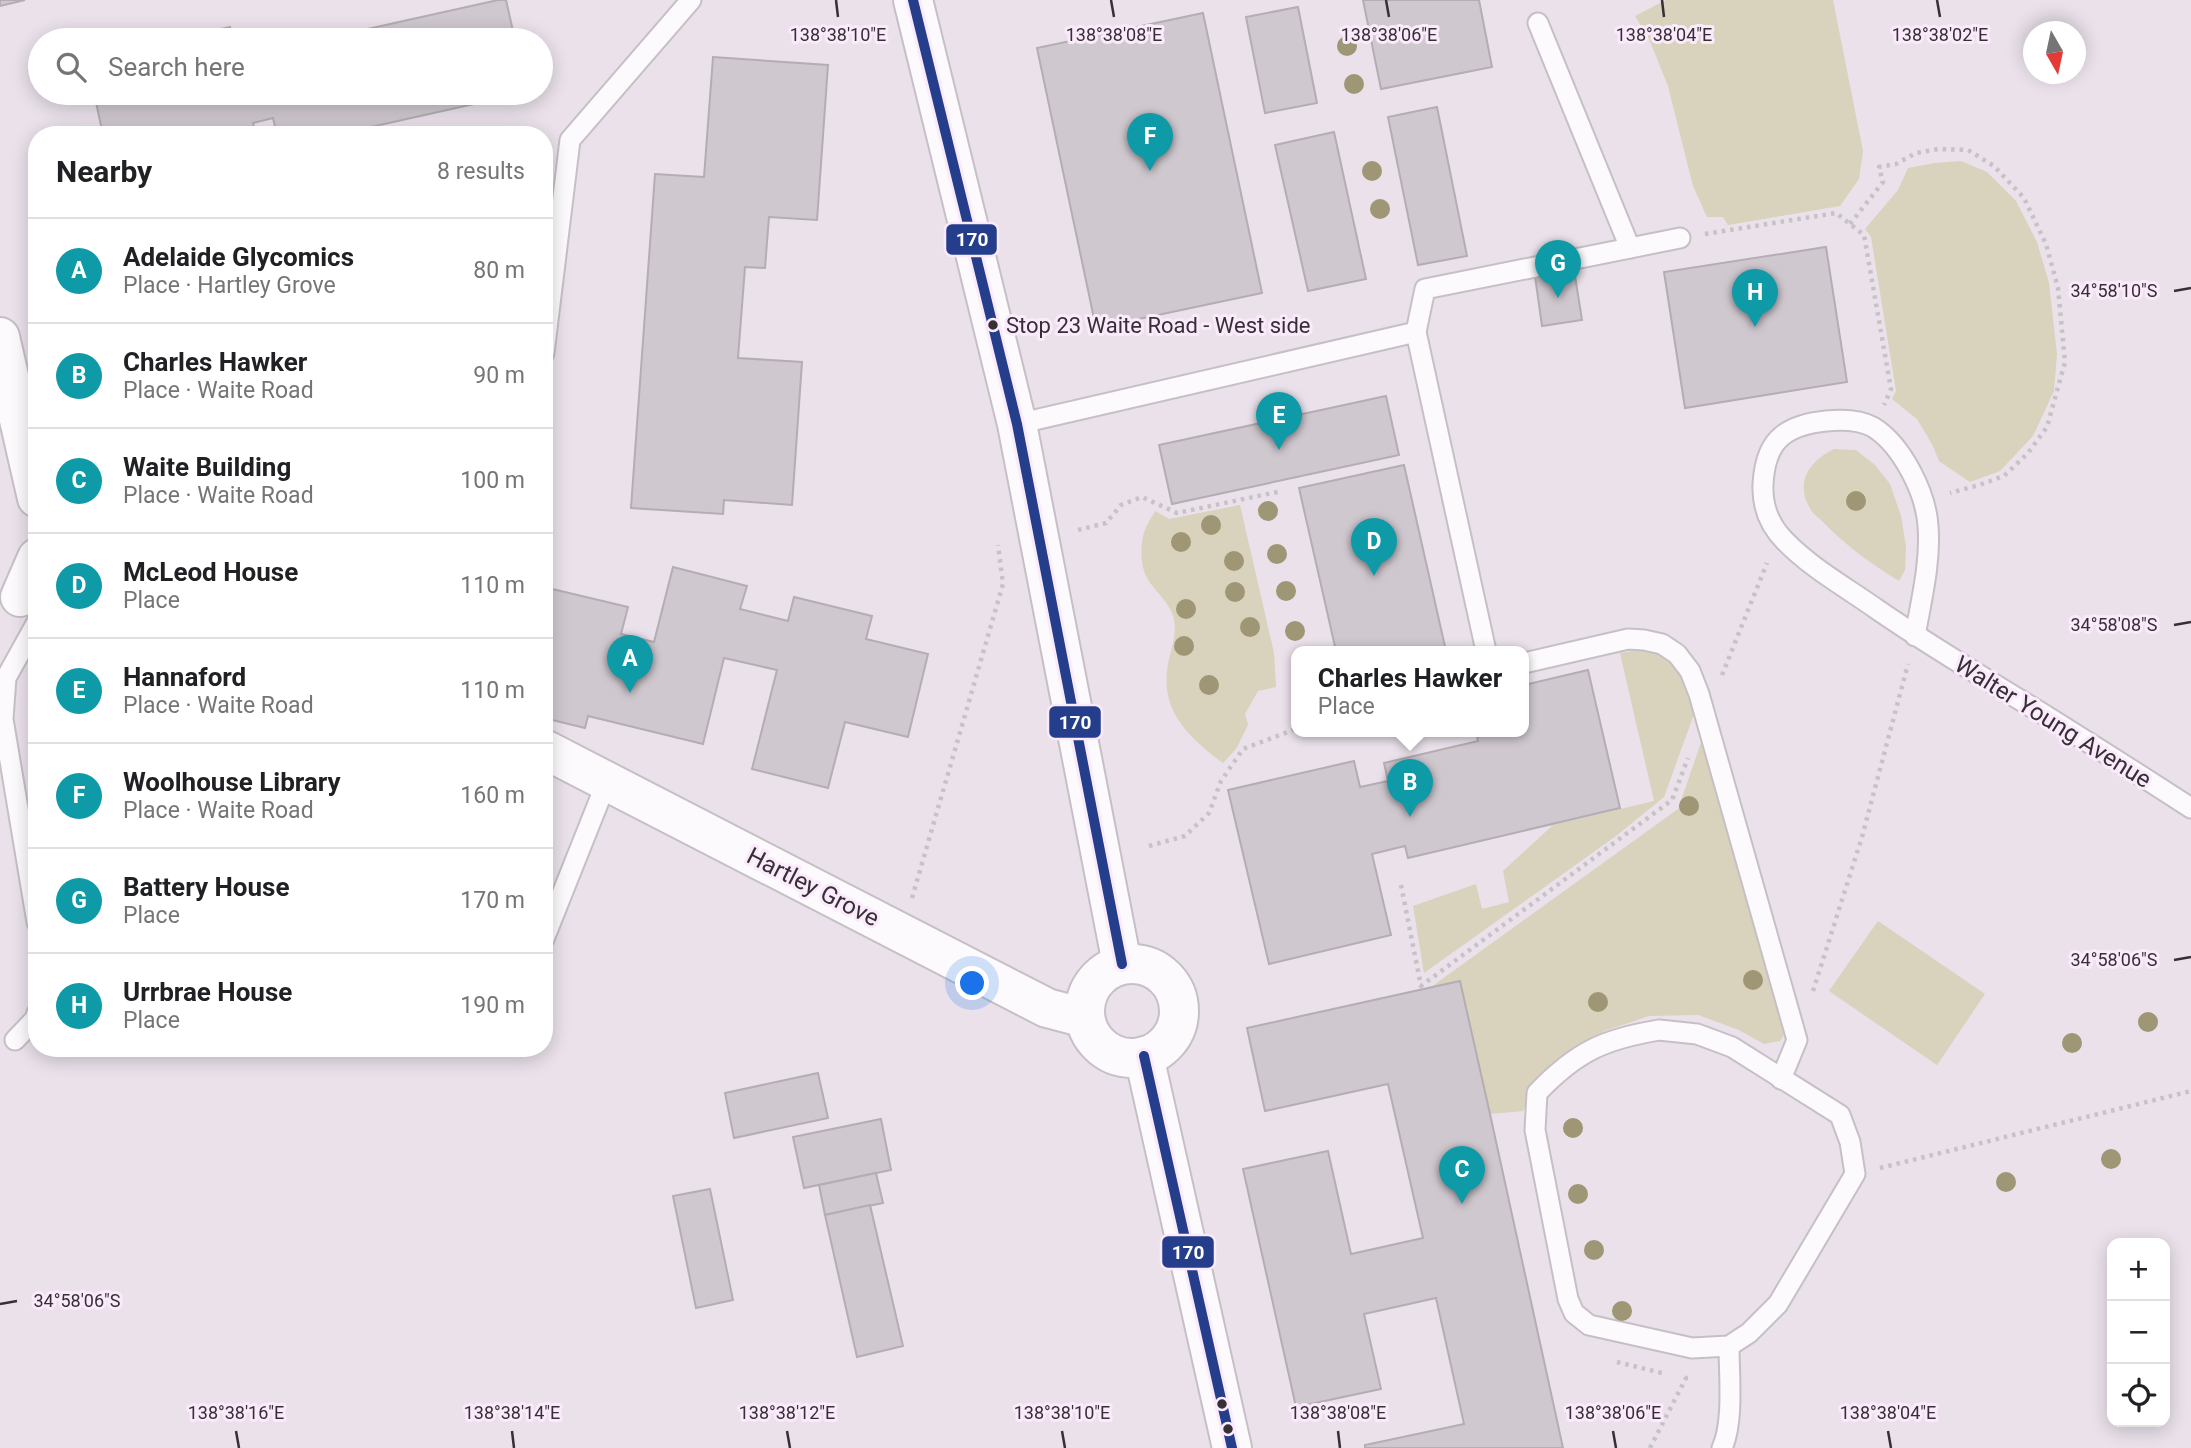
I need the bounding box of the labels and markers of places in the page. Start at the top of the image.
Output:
pin: F [1127,113,1173,171]
pin: G [1535,240,1581,298]
pin: H [1732,269,1778,327]
place label: Stop 23 Waite Road - West side [1006,313,1311,338]
marker: Stop 23 Waite Road - West side [986,318,1000,332]
pin: E [1256,392,1302,450]
pin: D [1351,518,1397,576]
pin: A [607,635,653,693]
pin: B [1387,759,1433,817]
pin: C [1439,1146,1485,1204]
unlabelled marker [1215,1397,1229,1411]
unlabelled marker [1221,1422,1235,1436]

